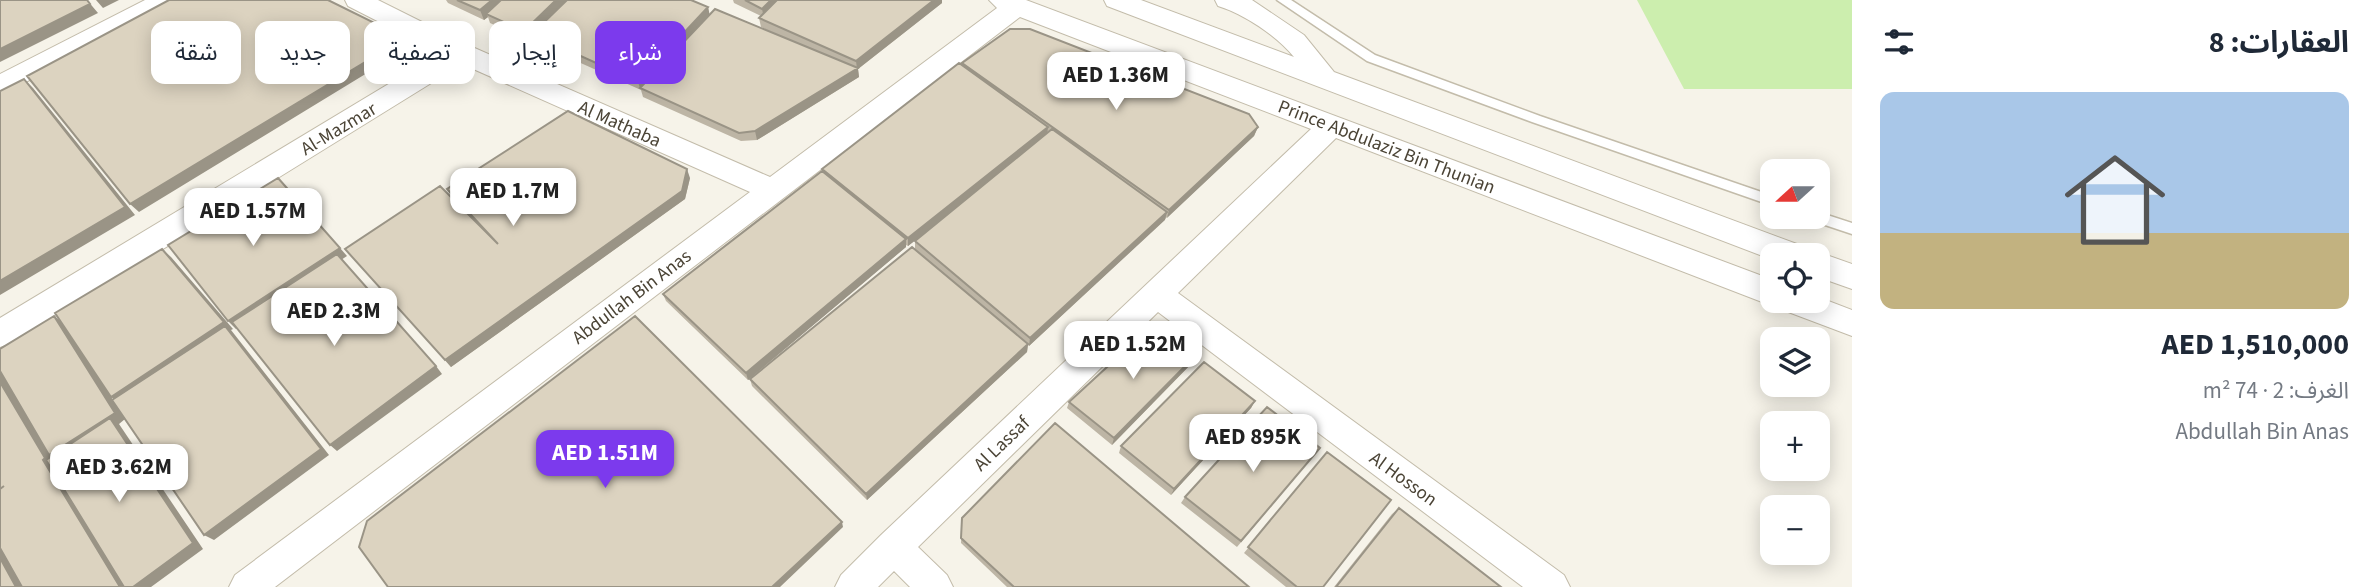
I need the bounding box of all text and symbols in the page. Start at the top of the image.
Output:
chip: شقة [151,21,241,84]
chip: جديد [255,21,350,84]
chip: تصفية [364,21,475,84]
chip: إيجار [489,21,581,84]
chip: شراء [595,21,686,84]
text: العقارات: 8 [2209,21,2349,64]
icon: filters [1880,23,1918,61]
pin: AED 1.36M [1036,52,1196,112]
text: AED 1.36M [1063,58,1169,91]
street label: Prince Abdulaziz Bin Thunian [1274,93,1499,201]
street label: Al Mathaba [574,94,665,155]
street label: Al-Mazmar [296,96,382,163]
icon: home [2052,137,2178,263]
north arrow [1760,159,1830,229]
map controls [1760,159,1830,565]
pin: AED 1.7M [441,168,585,228]
text: AED 1.7M [466,174,560,207]
pin: AED 1.57M [173,188,333,248]
text: AED 1.57M [200,194,306,227]
street label: Abdullah Bin Anas [567,243,697,351]
button: locate [1760,243,1830,313]
pin: AED 2.3M [262,288,406,348]
text: AED 2.3M [287,294,381,327]
pin: AED 1.52M [1053,322,1213,381]
text: AED 1,510,000 [2161,323,2349,366]
text: AED 1.52M [1080,327,1186,360]
button: layers [1760,327,1830,397]
text: الغرف: 2 · 74 m² [2203,374,2349,407]
street label: Al Lassaf [968,409,1037,478]
button: + [1760,411,1830,481]
pin: AED 895K [1181,414,1325,474]
text: Abdullah Bin Anas [2175,415,2349,448]
text: AED 895K [1205,420,1301,453]
pin: AED 1.51M [525,430,685,490]
text: AED 1.51M [552,436,658,469]
pin: AED 3.62M [39,444,199,504]
street label: Al Hosson [1364,445,1443,513]
text: AED 3.62M [66,450,172,483]
button: − [1760,495,1830,565]

